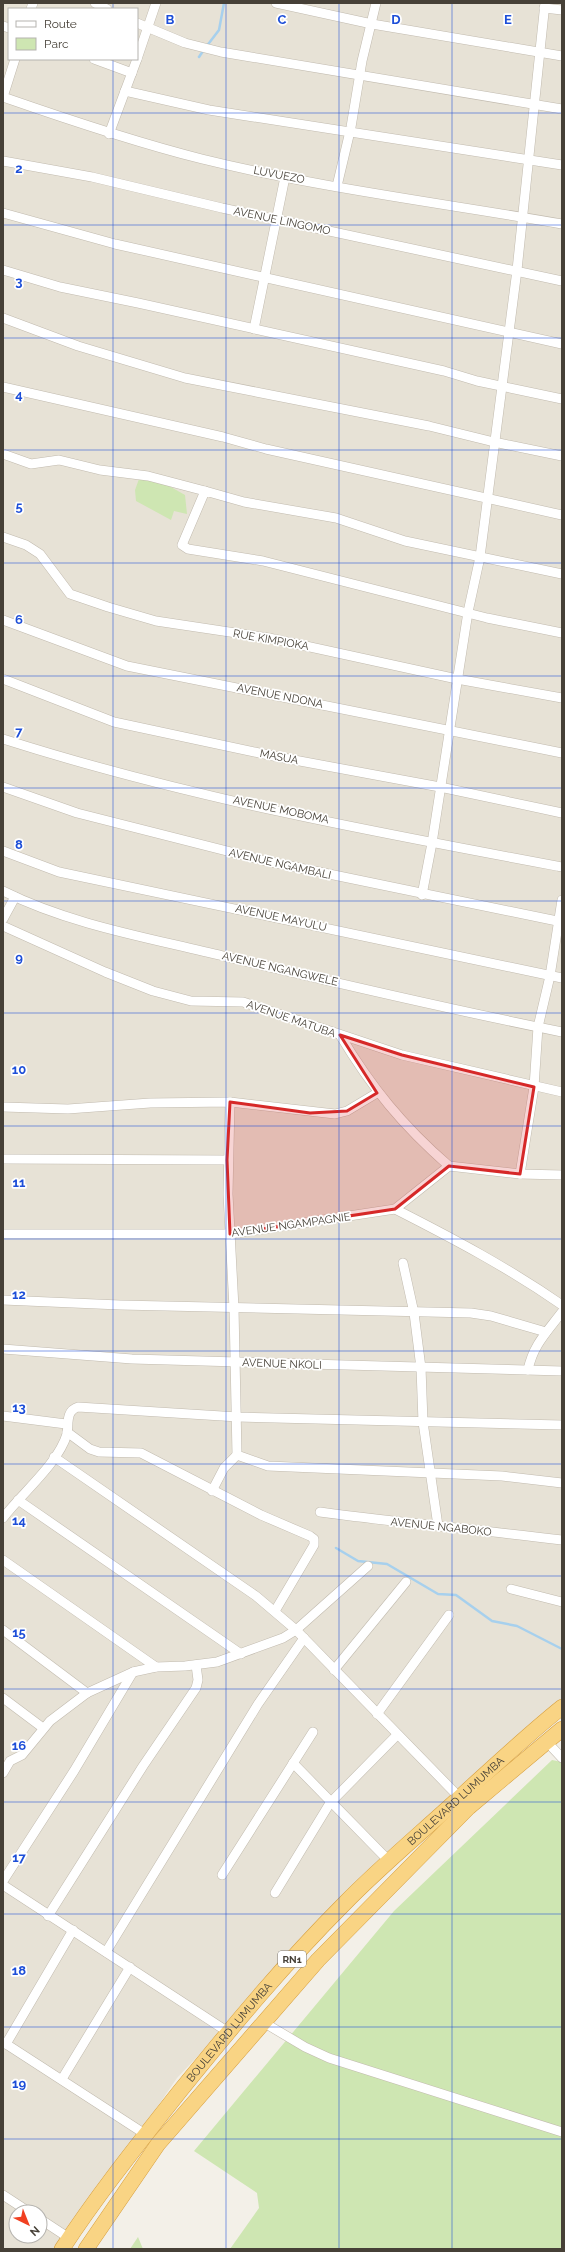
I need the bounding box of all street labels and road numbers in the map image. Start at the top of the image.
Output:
street label: LUVUEZO [252,164,306,186]
street label: AVENUE LINGOMO [232,204,332,238]
street label: RUE KIMPIOKA [232,627,310,653]
street label: AVENUE NDONA [236,681,325,711]
street label: MASUA [259,747,300,767]
street label: AVENUE MOBOMA [232,793,331,827]
street label: AVENUE NGAMBALI [228,846,332,882]
street label: AVENUE MAYULU [234,902,328,934]
street label: AVENUE NGANGWELE [221,949,339,989]
street label: AVENUE MATUBA [245,998,338,1040]
street label: AVENUE NGAMPAGNIE [231,1210,352,1240]
street label: AVENUE NKOLI [242,1356,322,1372]
street label: AVENUE NGABOKO [390,1515,492,1539]
street label: BOULEVARD LUMUMBA [405,1753,507,1848]
road number: RN1 [278,1951,306,1967]
street label: BOULEVARD LUMUMBA [184,1979,275,2084]

